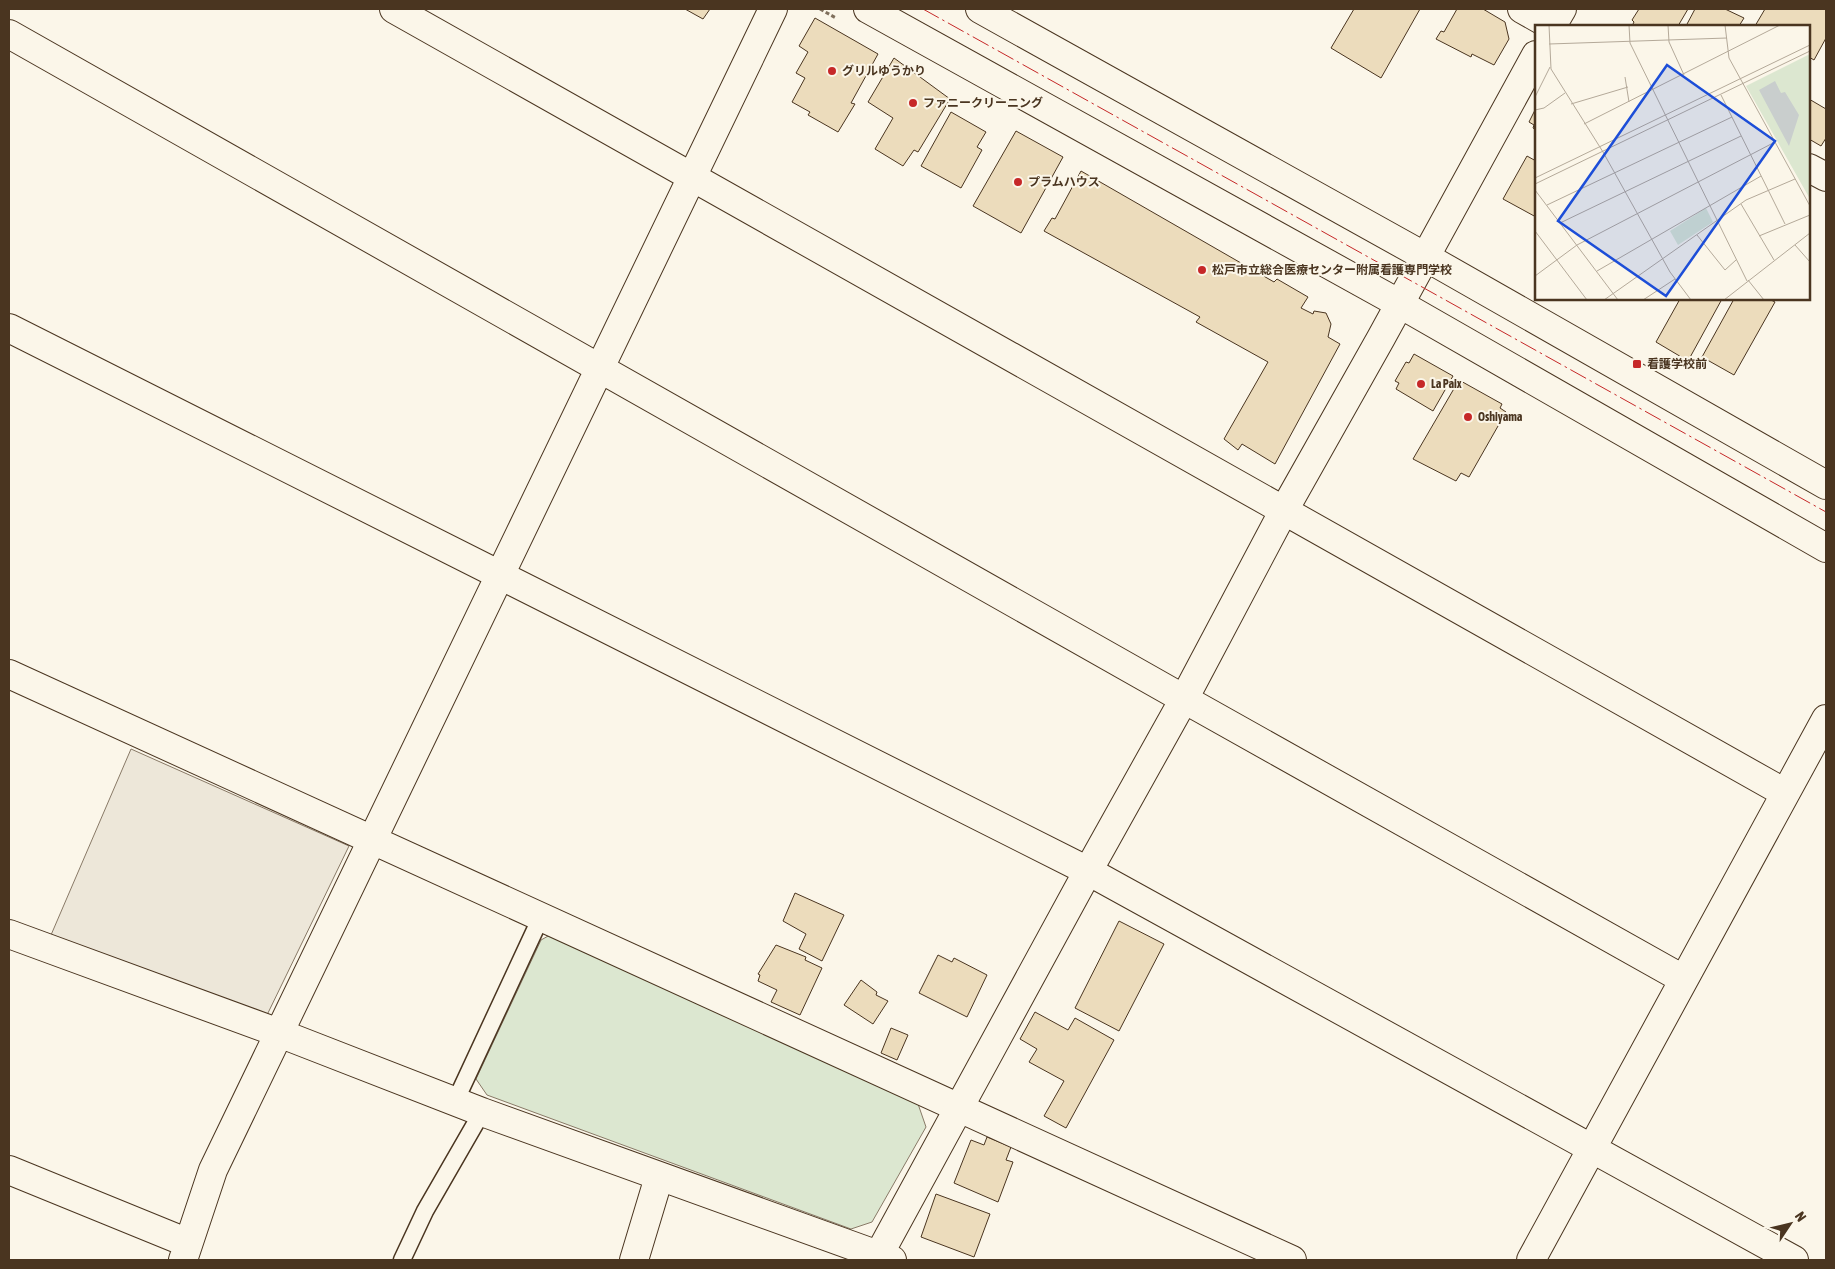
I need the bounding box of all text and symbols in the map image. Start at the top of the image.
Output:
inset map [1535,25,1810,300]
place label: グリルゆうかり [842,64,926,78]
marker: グリルゆうかり [826,65,838,77]
place label: ファニークリーニング [923,96,1043,110]
marker: ファニークリーニング [907,97,919,109]
place label: プラムハウス [1028,175,1100,189]
marker: プラムハウス [1012,176,1024,188]
place label: 松戸市立総合医療センター附属看護専門学校 [1212,263,1452,277]
marker: 松戸市立総合医療センター附属看護専門学校 [1196,264,1208,276]
place label: 看護学校前 [1647,357,1707,371]
marker: 看護学校前 [1631,358,1643,370]
place label: La Paix [1431,377,1462,391]
marker: La Paix [1415,378,1427,390]
place label: Oshiyama [1478,410,1523,424]
marker: Oshiyama [1462,411,1474,423]
north arrow [1765,1199,1815,1249]
text: N [1792,1209,1810,1225]

